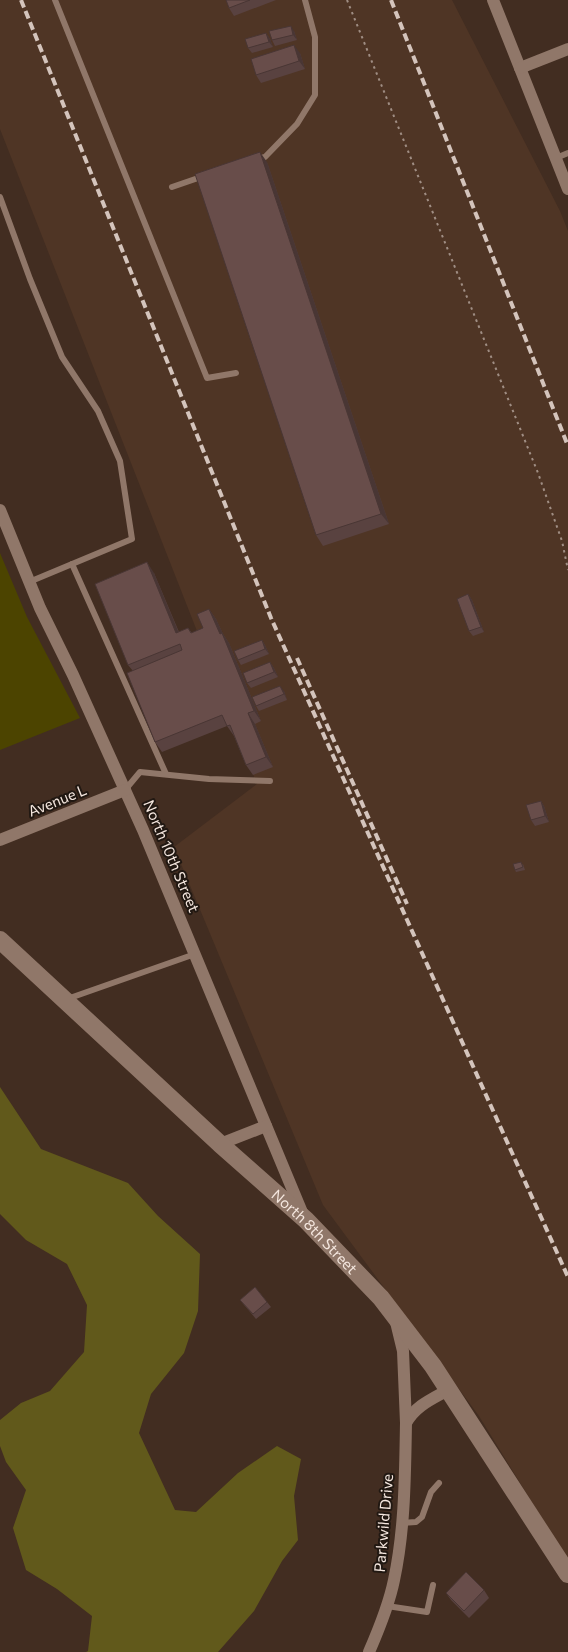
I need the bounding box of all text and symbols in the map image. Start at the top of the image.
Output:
street label: Avenue L [25,780,89,820]
street label: North 10th Street [140,797,204,915]
street label: North 8th Street [268,1185,362,1277]
street label: Parkwild Drive [370,1473,396,1573]

